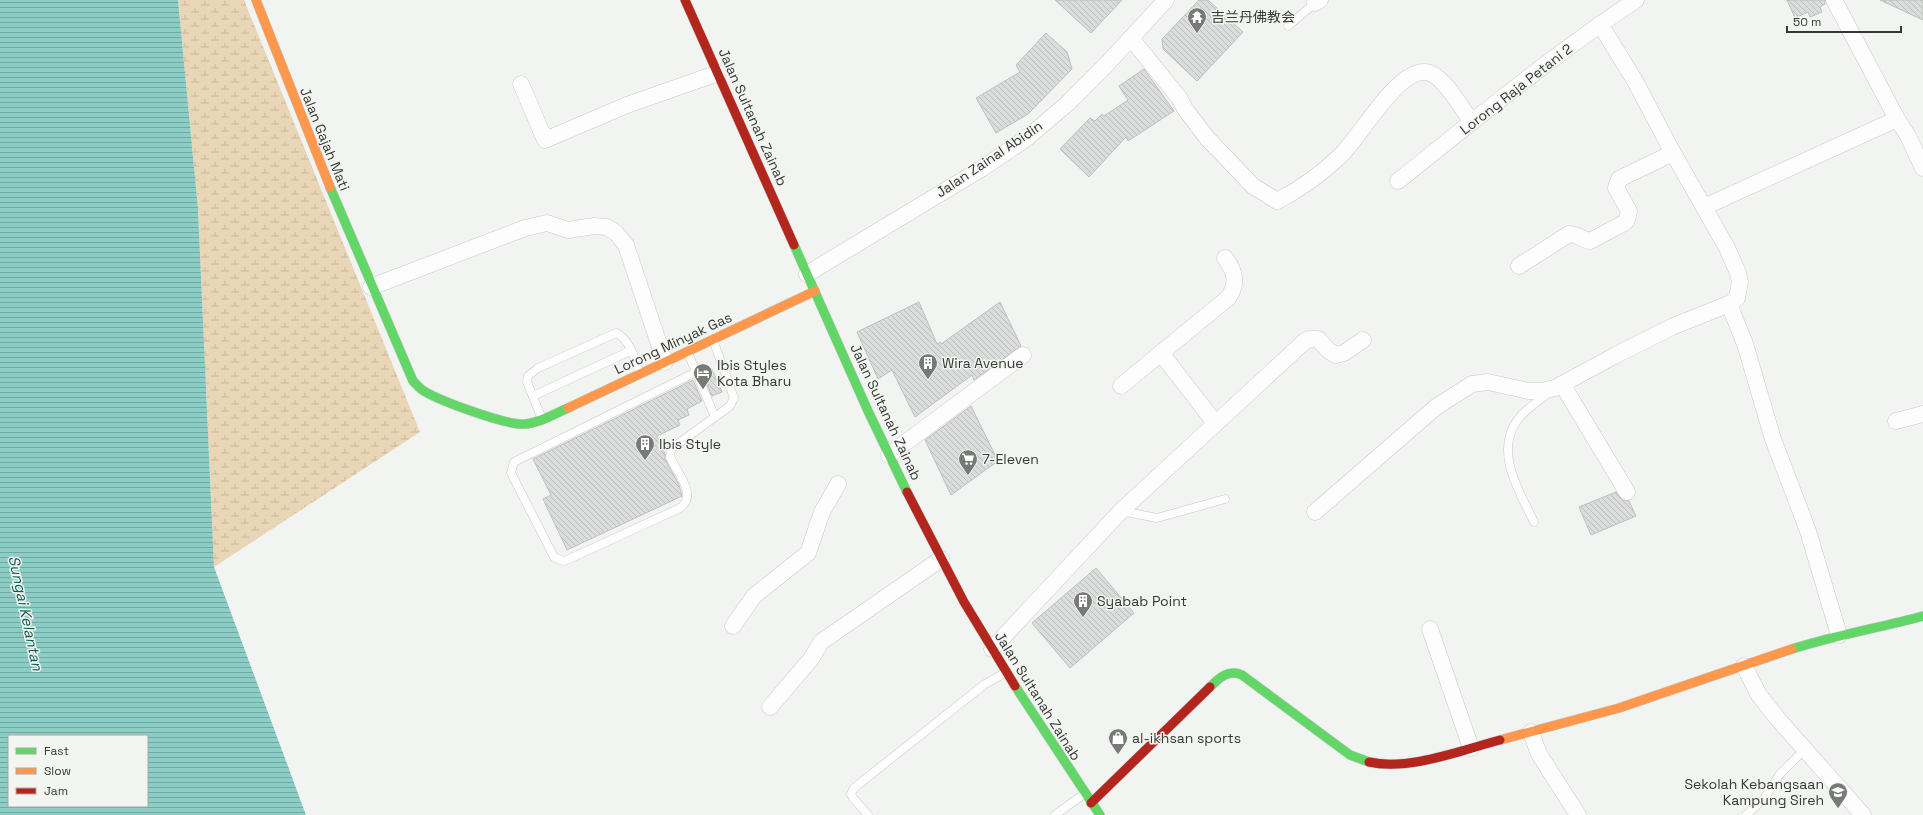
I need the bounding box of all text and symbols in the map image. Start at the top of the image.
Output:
temple icon: 吉兰丹佛教会 [1186,6,1208,34]
place label: 吉兰丹佛教会 [1211,8,1295,26]
scale bar [1787,8,1901,34]
text: 50 m [1793,14,1821,30]
street label: Lorong Raja Petani 2 [1456,39,1576,139]
street label: Jalan Sultanah Zainab [715,45,791,189]
street label: Jalan Gajah Mati [296,85,354,193]
street label: Jalan Zainal Abidin [932,117,1046,201]
street label: Lorong Minyak Gas [611,308,735,378]
street label: Jalan Sultanah Zainab [846,341,926,483]
building icon: Wira Avenue [917,352,939,380]
place label: Wira Avenue [942,354,1024,372]
place label: Ibis Styles Kota Bharu [717,356,791,390]
hotel icon: Ibis Styles Kota Bharu [692,362,714,390]
building icon: Ibis Style [634,433,656,461]
place label: Ibis Style [659,435,721,453]
supermarket icon: 7-Eleven [957,448,979,476]
place label: 7-Eleven [982,450,1039,468]
water label: Sungai Kelantan [5,554,48,673]
building icon: Syabab Point [1072,590,1094,618]
place label: Syabab Point [1097,592,1187,610]
street label: Jalan Sultanah Zainab [991,628,1085,764]
shop icon: al-ikhsan sports [1107,727,1129,755]
place label: al-ikhsan sports [1132,729,1241,747]
legend [8,735,148,807]
text: Fast [44,743,69,759]
text: Slow [44,763,71,779]
place label: Sekolah Kebangsaan Kampung Sireh [1684,775,1824,809]
school or university icon: Sekolah Kebangsaan Kampung Sireh [1827,781,1849,809]
text: Jam [44,783,68,799]

